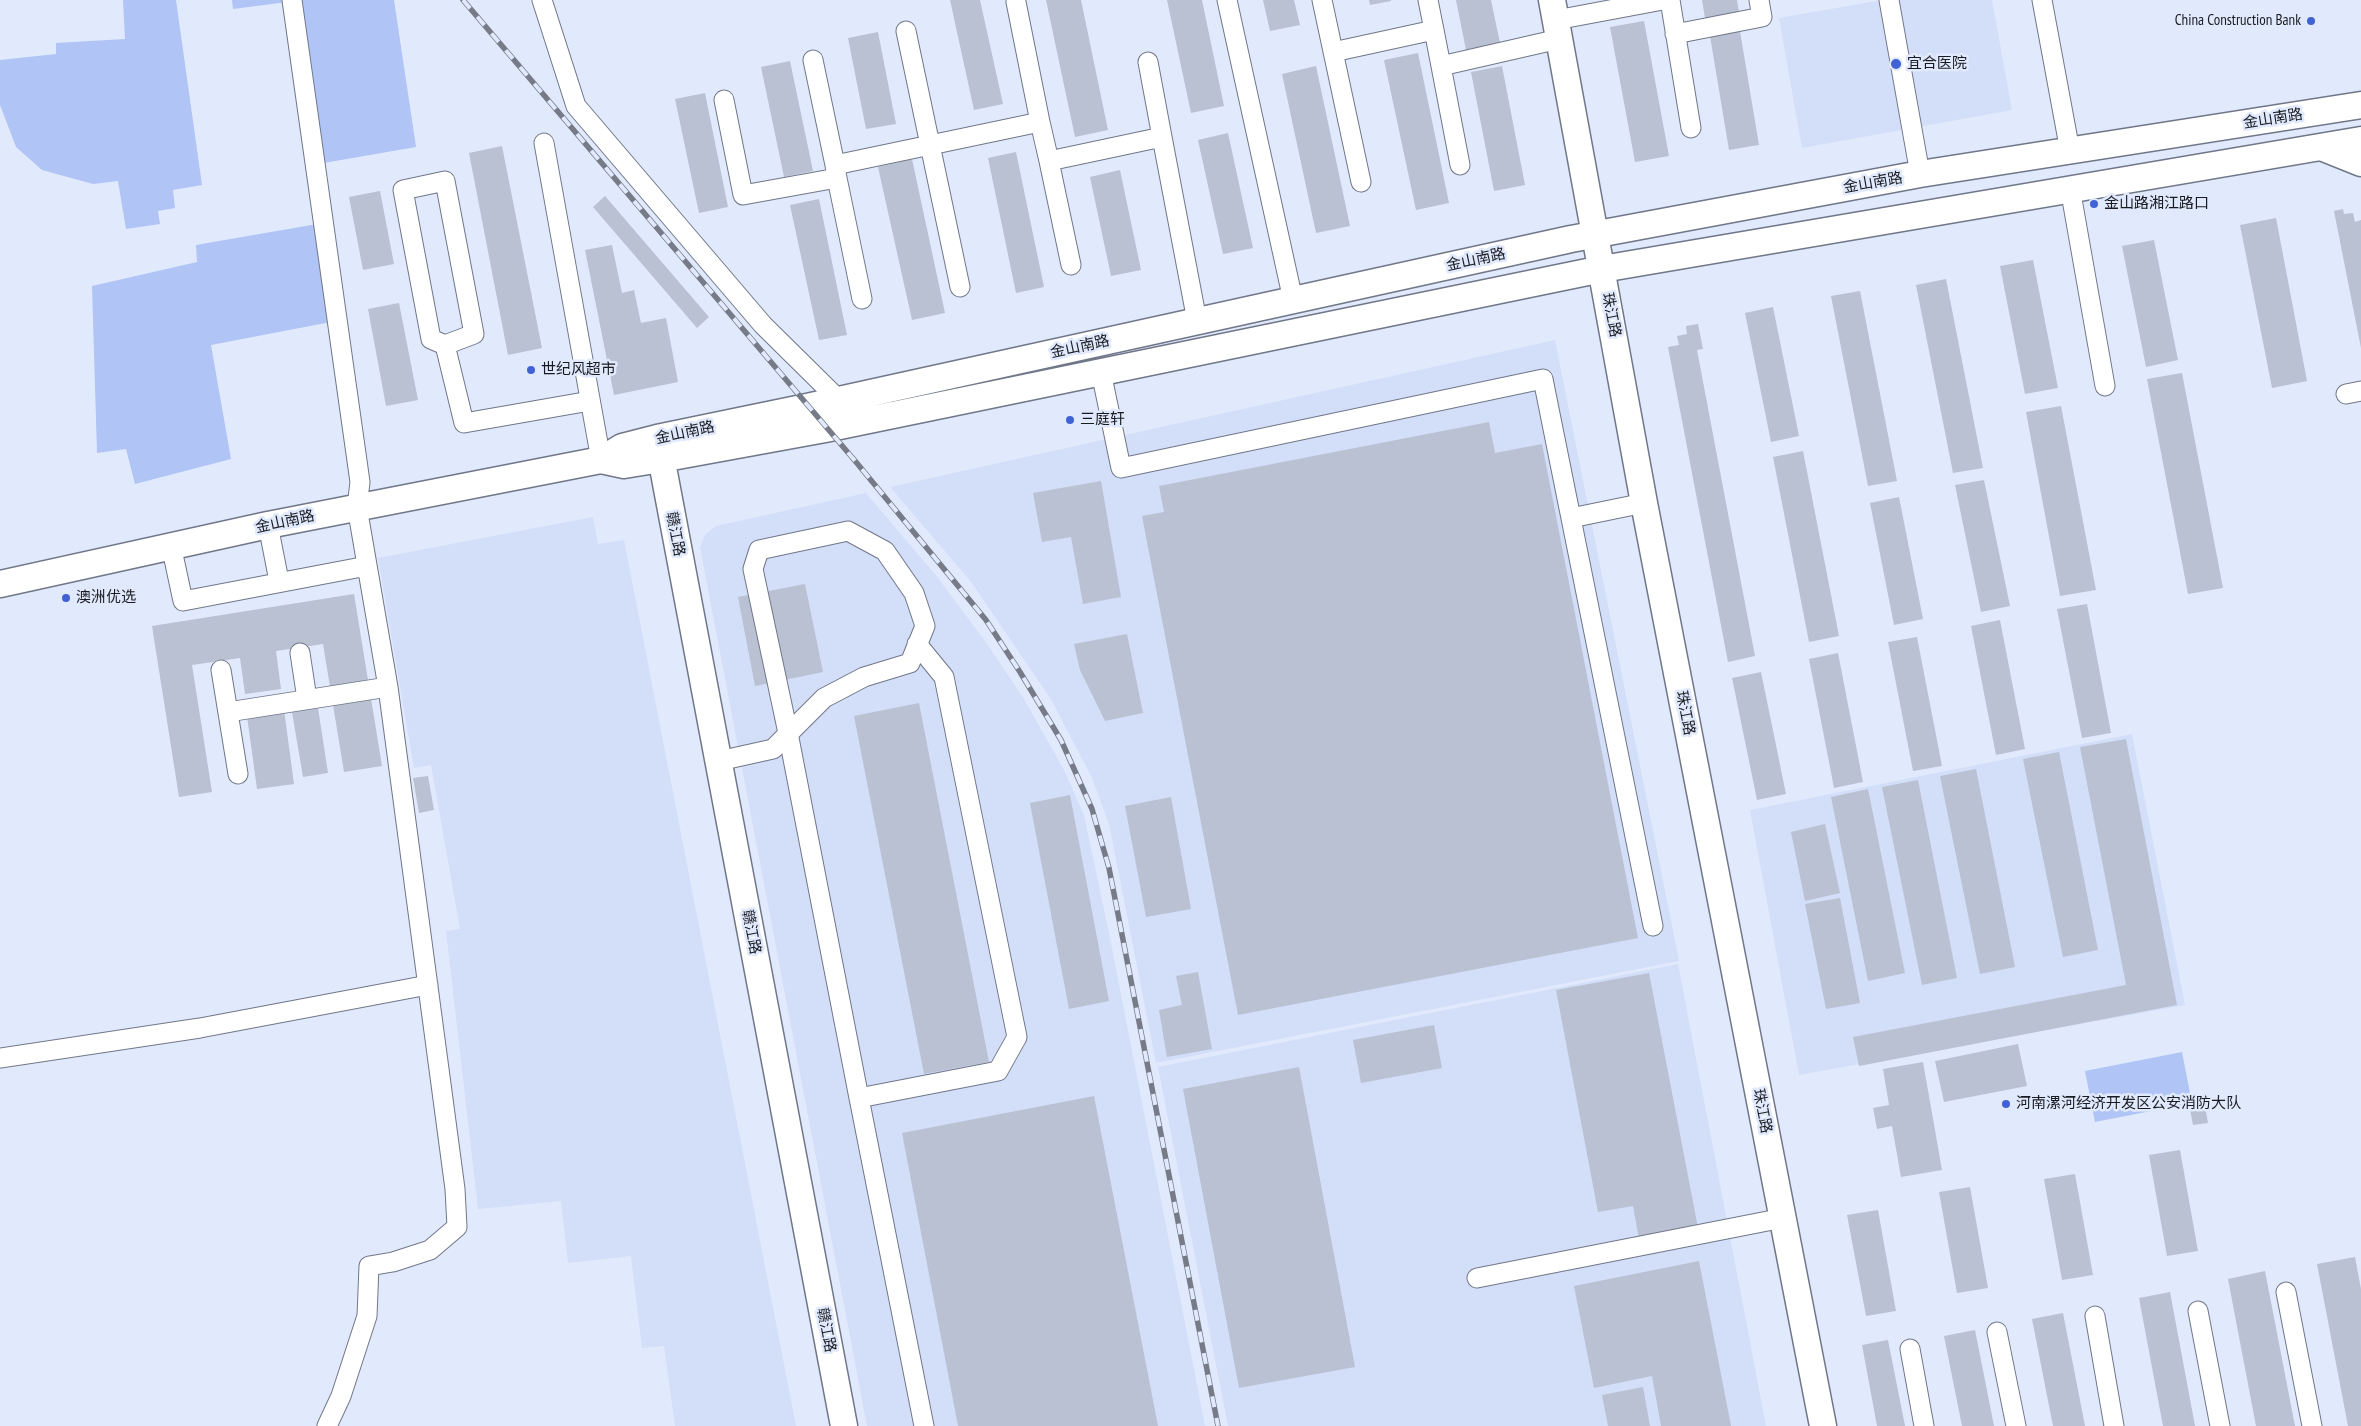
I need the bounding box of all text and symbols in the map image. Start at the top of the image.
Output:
place label: China Construction Bank [2175,12,2301,30]
marker: China Construction Bank [2305,15,2317,27]
place label: 宜合医院 [1907,55,1967,73]
marker: 宜合医院 [1889,57,1903,71]
street label: 金山南路 [2242,105,2304,133]
street label: 金山南路 [1842,169,1904,197]
place label: 金山路湘江路口 [2104,195,2209,213]
marker: 金山路湘江路口 [2088,198,2100,210]
street label: 金山南路 [1445,245,1507,275]
street label: 珠江路 [1598,291,1624,339]
street label: 金山南路 [1049,332,1111,362]
place label: 世纪风超市 [541,361,616,379]
marker: 世纪风超市 [525,364,537,376]
place label: 三庭轩 [1080,411,1125,429]
marker: 三庭轩 [1064,414,1076,426]
street label: 金山南路 [654,418,716,448]
street label: 金山南路 [254,507,316,537]
street label: 赣江路 [662,510,688,558]
place label: 澳洲优选 [76,589,136,607]
marker: 澳洲优选 [60,592,72,604]
street label: 珠江路 [1672,689,1698,737]
street label: 赣江路 [738,908,764,956]
street label: 珠江路 [1749,1087,1775,1135]
place label: 河南漯河经济开发区公安消防大队 [2016,1095,2241,1113]
marker: 河南漯河经济开发区公安消防大队 [2000,1098,2012,1110]
street label: 赣江路 [813,1306,839,1354]

